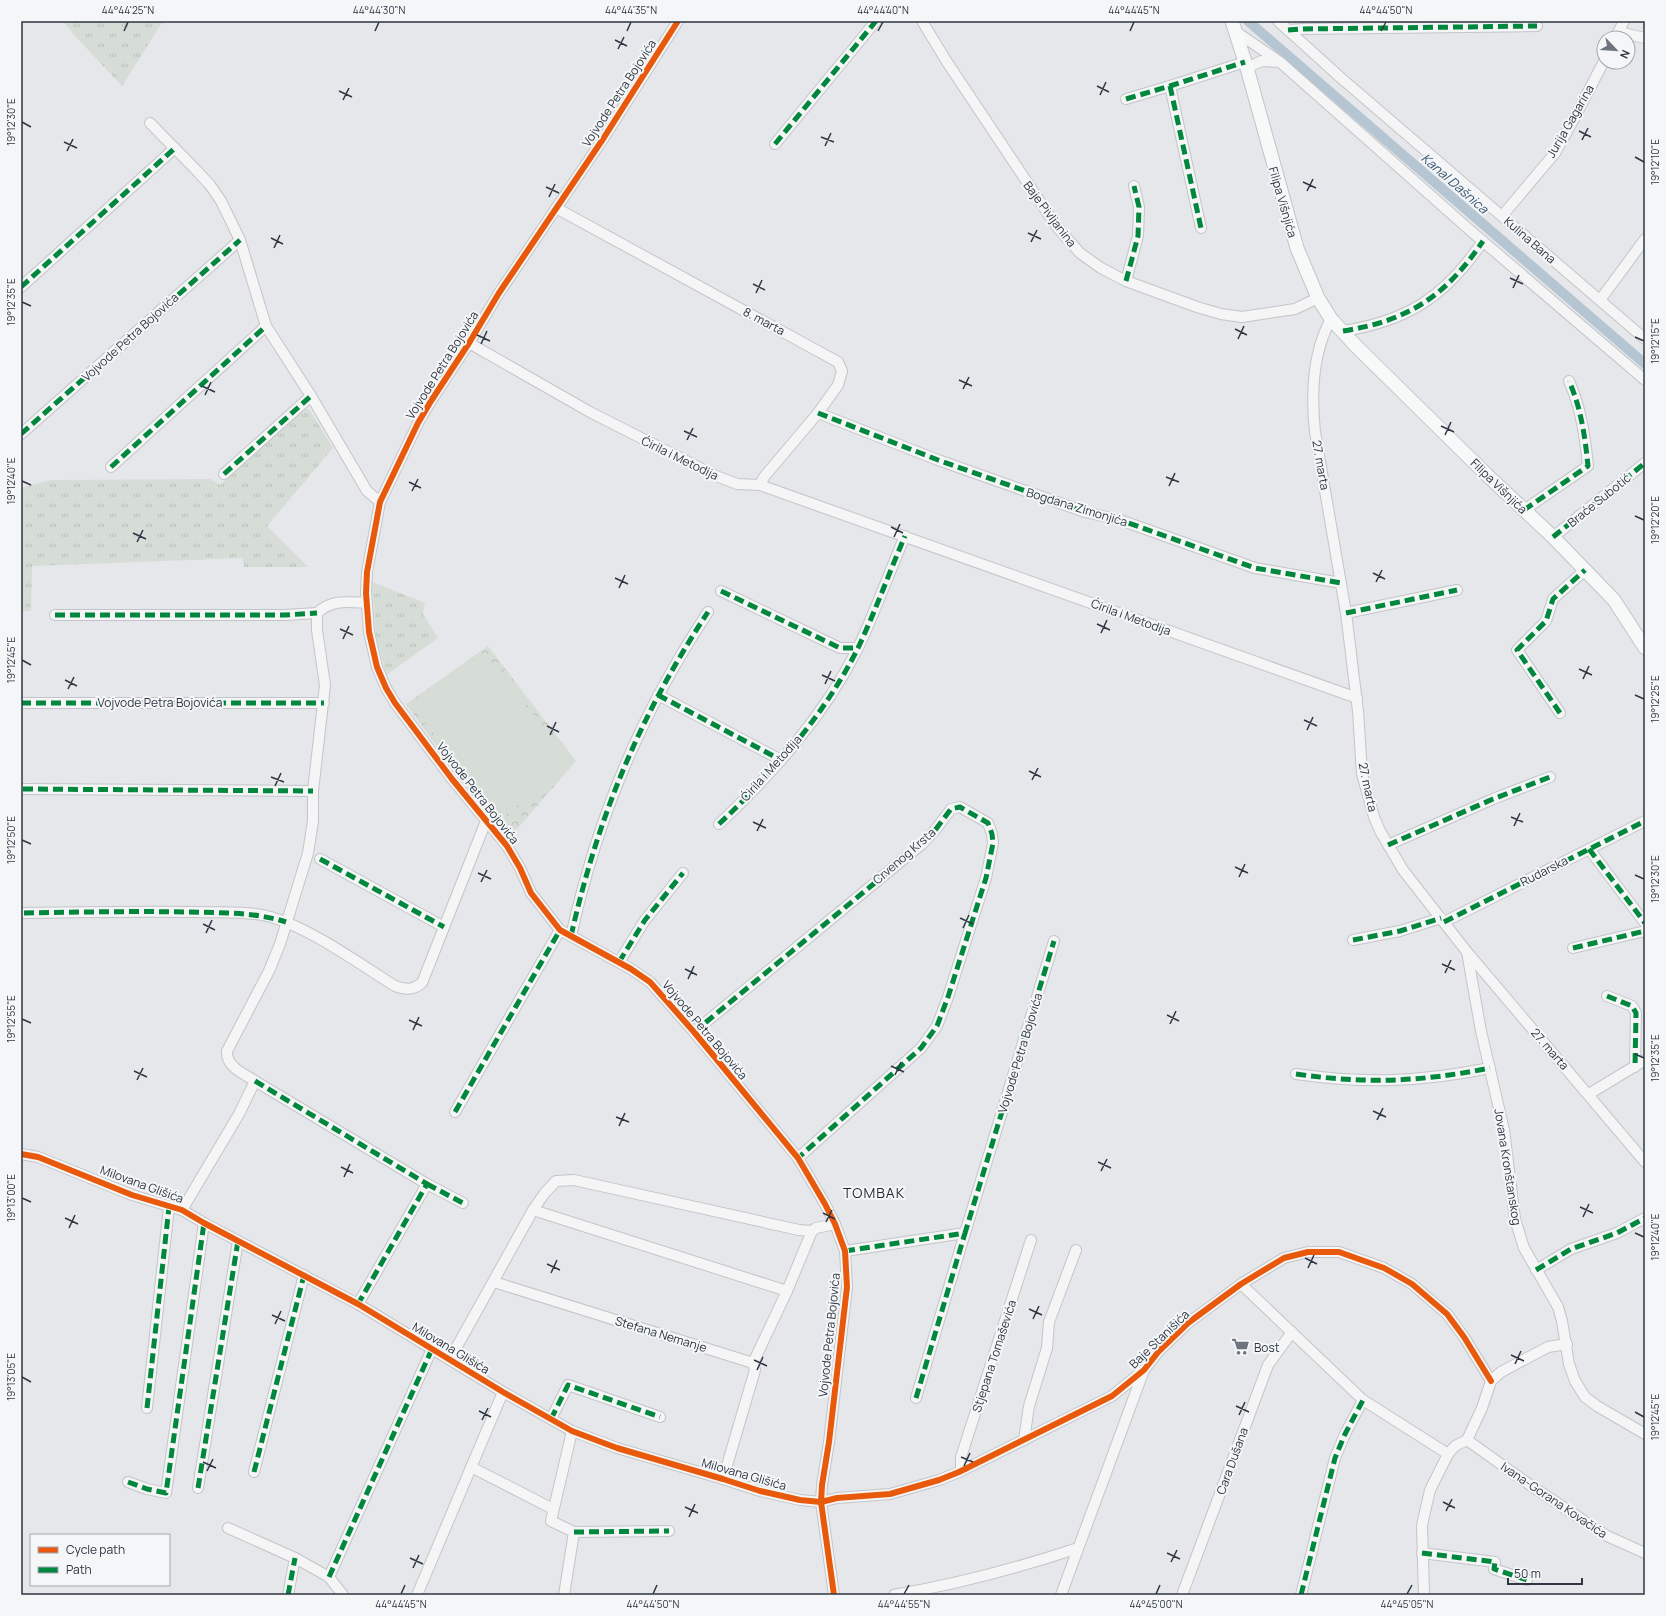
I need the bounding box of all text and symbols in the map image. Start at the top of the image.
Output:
text: 44°44'25"N [102,3,154,17]
text: 44°44'30"N [353,3,405,17]
text: 44°44'35"N [605,3,657,17]
text: 44°44'40"N [857,3,909,17]
text: 44°44'45"N [1108,3,1160,17]
text: 44°44'50"N [1360,3,1413,17]
north arrow [1596,30,1636,70]
street label: Vojvode Petra Bojovića [578,36,660,150]
text: N [1617,48,1634,61]
street label: Jurija Gagarina [1542,81,1598,161]
text: 19°12'30"E [4,98,18,146]
text: 19°12'10"E [1648,139,1662,185]
water label: Kanal Dašnica [1418,149,1493,218]
street label: Filipa Višnjića [1265,165,1301,239]
street label: Baje Pivljanina [1020,177,1080,251]
street label: Kulina Bana [1500,213,1560,267]
text: 19°12'35"E [4,278,18,326]
street label: Vojvode Petra Bojovića [78,289,182,385]
street label: 8. marta [740,303,788,339]
street label: Vojvode Petra Bojovića [402,308,482,422]
text: 19°12'15"E [1648,318,1662,364]
street label: Ćirila i Metodija [639,432,721,484]
street label: 27. marta [1308,439,1334,491]
street label: Filipa Višnjića [1467,455,1531,517]
text: 19°12'40"E [4,457,18,504]
street label: Braće Subotić [1564,469,1635,531]
street label: Bogdana Zimonjića [1024,484,1130,530]
text: 19°12'20"E [1648,496,1662,544]
street label: Ćirila i Metodija [1089,595,1173,639]
text: 19°12'45"E [4,636,18,683]
text: 19°12'25"E [1648,675,1662,723]
street label: Vojvode Petra Bojovića [98,694,222,711]
street label: Ćirila i Metodija [737,731,805,805]
street label: Vojvode Petra Bojovića [433,739,523,847]
street label: 27. marta [1354,761,1382,813]
text: 19°12'50"E [4,816,18,864]
street label: Crvenog Krsta [869,824,939,888]
street label: Rudarska [1517,852,1571,890]
text: 19°12'30"E [1648,855,1662,903]
street label: Vojvode Petra Bojovića [658,977,752,1083]
street label: Vojvode Petra Bojovića [994,991,1046,1115]
text: 19°12'55"E [4,995,18,1043]
street label: 27. marta [1527,1024,1573,1074]
text: 19°12'35"E [1648,1034,1662,1082]
street label: Jovana Kronštanskog [1490,1107,1526,1227]
street label: Milovana Glišića [98,1161,186,1207]
text: 19°13'00"E [4,1174,18,1222]
district label: TOMBAK [843,1183,905,1202]
text: 19°12'40"E [1648,1213,1662,1260]
street label: Vojvode Petra Bojovića [814,1272,844,1398]
street label: Stjepana Tomaševića [968,1298,1020,1414]
street label: Baje Stanišića [1125,1306,1193,1372]
street label: Stefana Nemanje [613,1312,709,1356]
street label: Milovana Glišića [409,1318,493,1378]
supermarket icon: Bost [1231,1337,1251,1357]
place label: Bost [1254,1339,1280,1356]
text: 19°13'05"E [4,1353,18,1401]
text: 19°12'45"E [1648,1393,1662,1440]
street label: Cara Dušana [1212,1425,1252,1497]
street label: Milovana Glišića [700,1454,788,1494]
street label: Ivana-Gorana Kovačića [1497,1458,1611,1542]
legend [30,1534,170,1586]
text: Cycle path [66,1541,125,1558]
scale bar [1508,1560,1582,1586]
text: Path [66,1561,92,1578]
text: 50 m [1514,1565,1541,1582]
text: 44°44'45"N [375,1597,427,1611]
text: 44°44'50"N [627,1597,680,1611]
text: 44°44'55"N [878,1597,930,1611]
text: 44°45'00"N [1129,1597,1183,1611]
text: 44°45'05"N [1381,1597,1434,1611]

